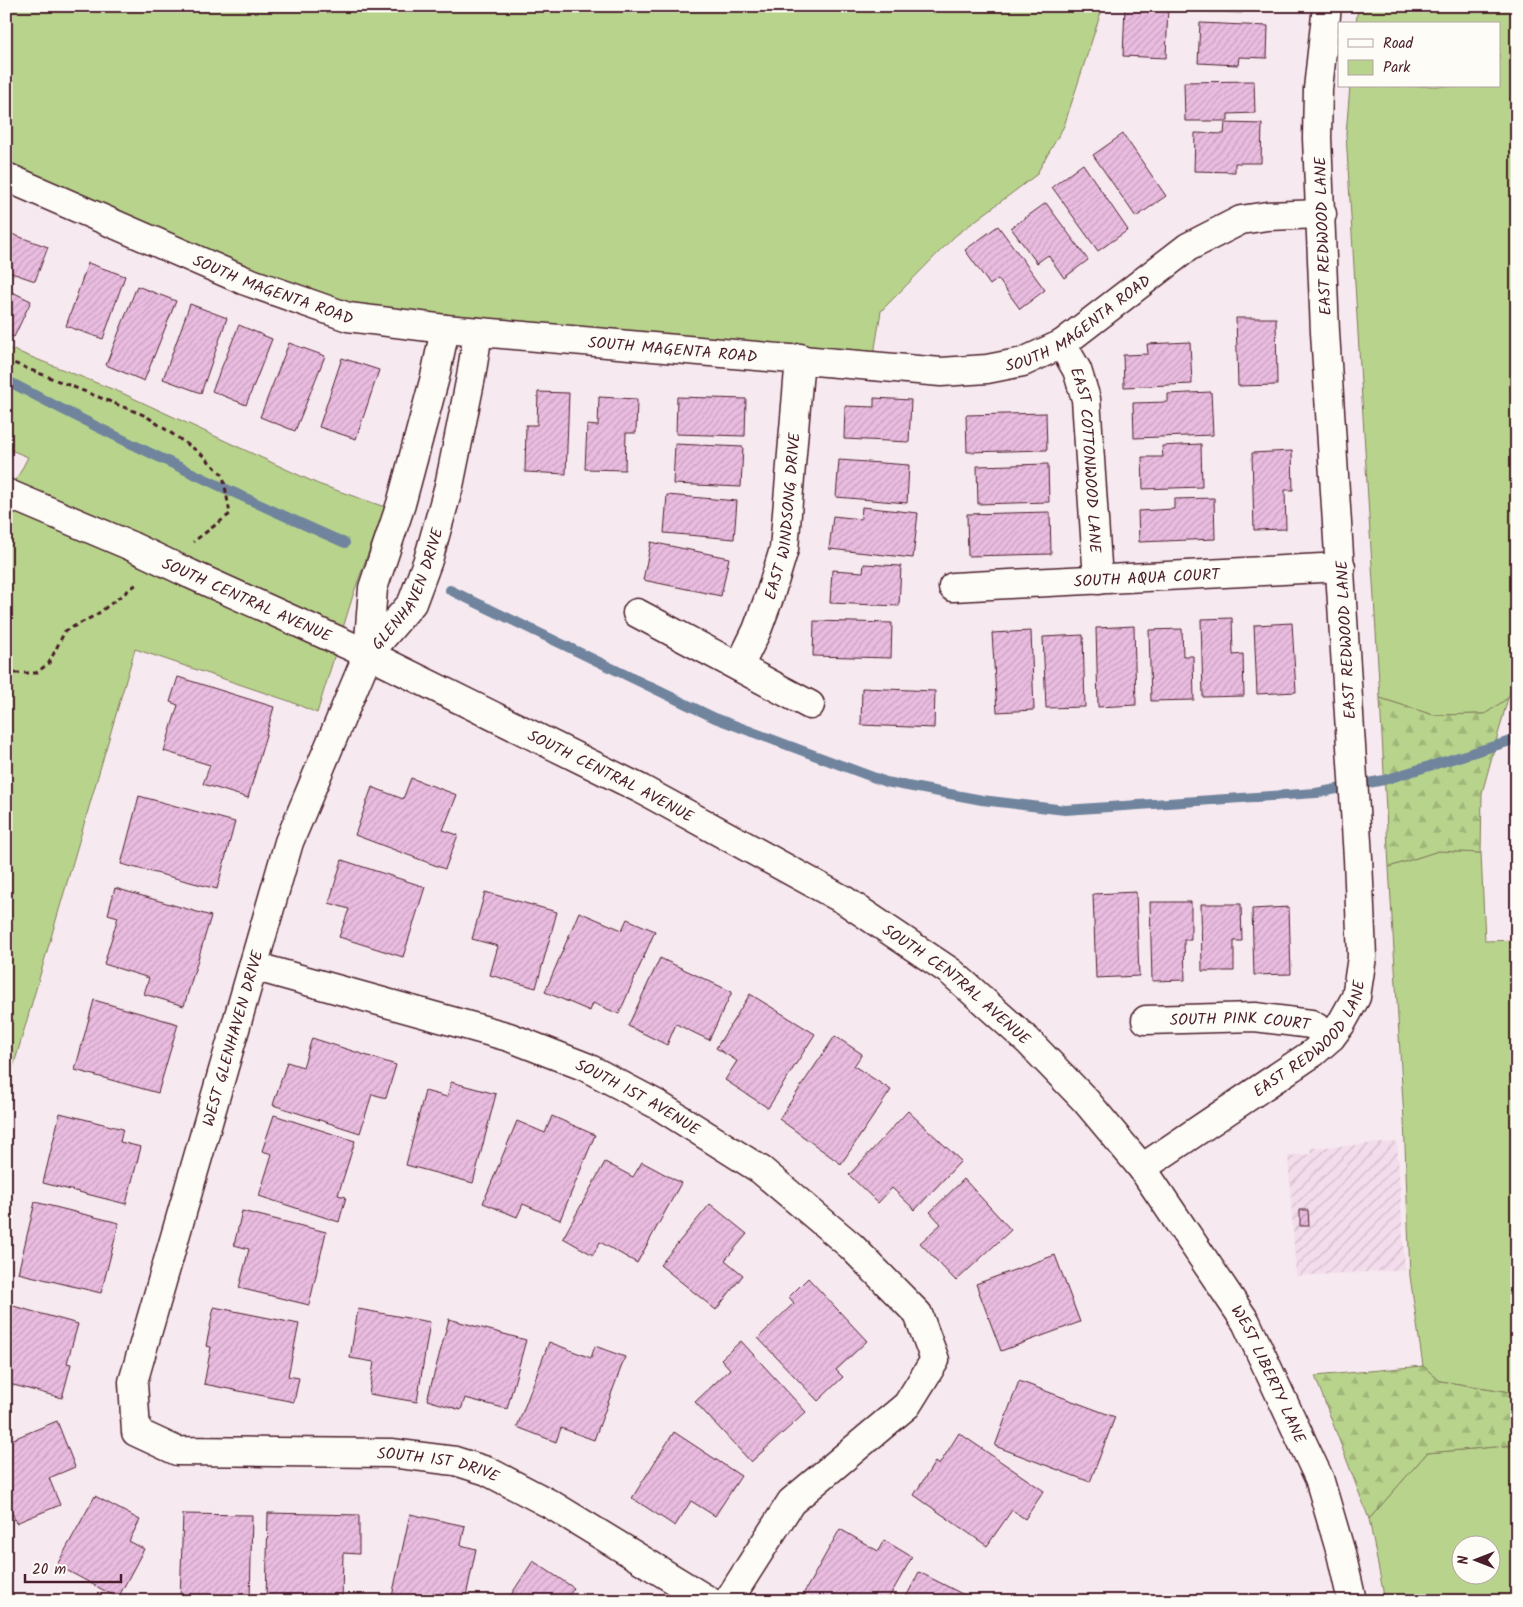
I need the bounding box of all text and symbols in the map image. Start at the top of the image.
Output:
legend [1338,22,1500,88]
text: Road [1383,32,1414,56]
text: Park [1383,56,1411,80]
street label: EAST REDWOOD LANE [1308,155,1339,316]
street label: SOUTH MAGENTA ROAD [188,249,355,332]
street label: SOUTH MAGENTA ROAD [1003,269,1157,379]
street label: SOUTH MAGENTA ROAD [587,330,758,370]
street label: EAST COTTONWOOD LANE [1063,364,1107,555]
street label: EAST WINDSONG DRIVE [758,431,808,603]
street label: GLENHAVEN DRIVE [366,524,451,656]
street label: SOUTH CENTRAL AVENUE [157,552,336,649]
street label: EAST REDWOOD LANE [1330,559,1363,720]
street label: SOUTH AQUA COURT [1073,562,1222,595]
street label: SOUTH CENTRAL AVENUE [523,724,699,830]
street label: SOUTH CENTRAL AVENUE [877,918,1036,1052]
street label: WEST GLENHAVEN DRIVE [196,947,271,1129]
street label: EAST REDWOOD LANE [1248,978,1372,1104]
street label: SOUTH PINK COURT [1169,1006,1313,1038]
street label: SOUTH 1ST AVENUE [572,1053,705,1143]
street label: WEST LIBERTY LANE [1224,1300,1312,1448]
street label: SOUTH 1ST DRIVE [377,1442,504,1490]
north arrow [1450,1534,1500,1584]
scale bar [25,1552,121,1584]
text: N [1453,1555,1475,1564]
text: 20 m [32,1558,66,1582]

